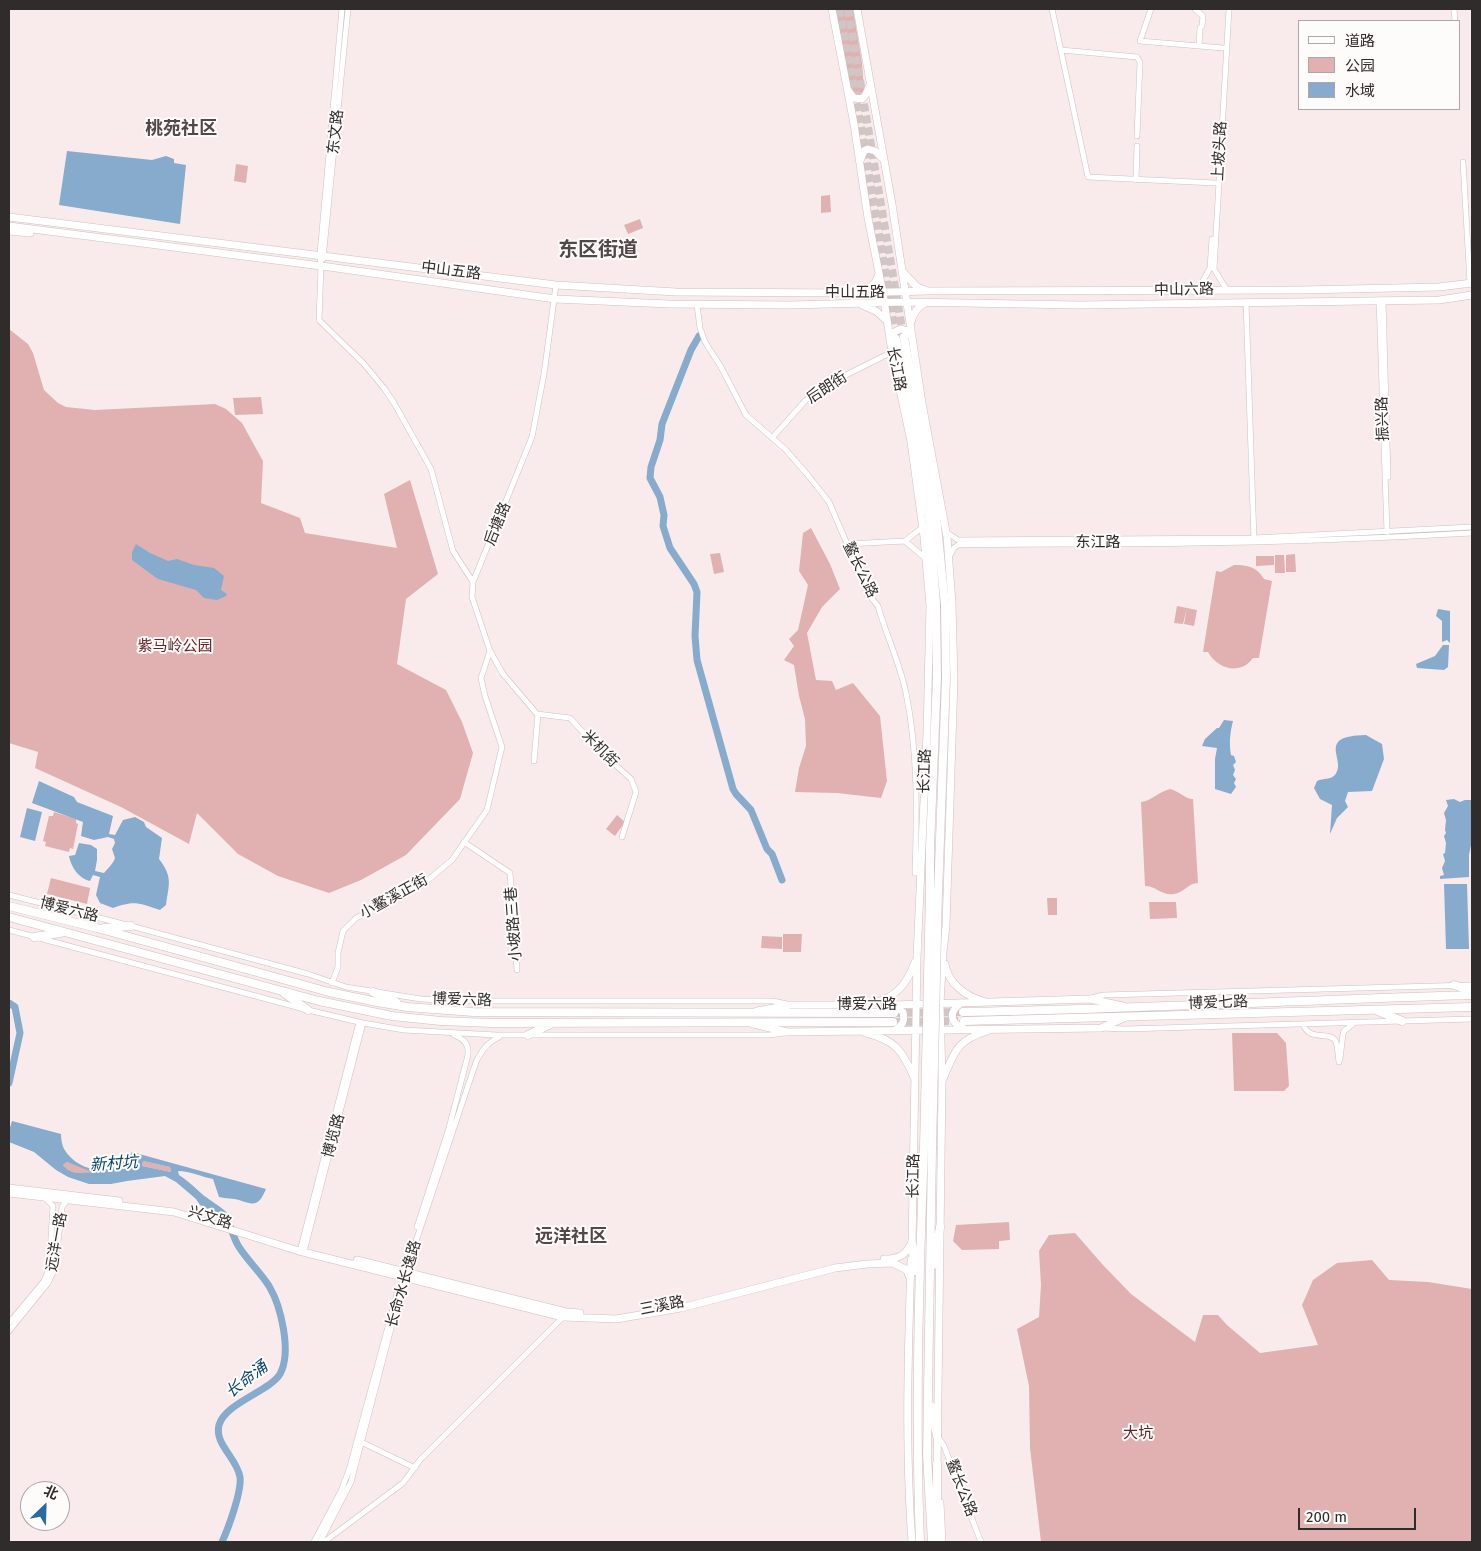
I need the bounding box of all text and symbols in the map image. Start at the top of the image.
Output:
legend [1298,20,1461,110]
text: 道路 [1345,32,1375,50]
text: 公园 [1345,57,1375,75]
text: 水域 [1345,82,1375,100]
street label: 东文路 [325,109,347,155]
district label: 桃苑社区 [145,118,217,140]
street label: 上坡头路 [1209,121,1231,181]
district label: 东区街道 [558,238,638,262]
street label: 中山五路 [420,258,482,284]
street label: 中山六路 [1154,280,1214,300]
street label: 中山五路 [825,284,885,302]
street label: 长江路 [883,345,909,393]
street label: 后朗街 [803,368,851,408]
street label: 振兴路 [1373,396,1393,442]
street label: 后塘路 [481,500,515,548]
street label: 东江路 [1076,534,1120,552]
street label: 鳌长公路 [839,539,881,601]
park label: 紫马岭公园 [138,638,212,656]
street label: 米机街 [578,727,622,771]
street label: 长江路 [915,748,935,794]
street label: 小鳌溪正街 [357,871,431,923]
street label: 小坡路三巷 [502,886,526,962]
street label: 博爱六路 [38,894,100,926]
street label: 博爱六路 [432,990,492,1010]
street label: 博爱七路 [1188,993,1248,1013]
street label: 博爱六路 [837,996,897,1014]
street label: 博览路 [319,1112,349,1160]
water label: 新村坑 [89,1153,139,1175]
street label: 长江路 [905,1153,923,1199]
street label: 兴文路 [186,1203,234,1233]
street label: 远洋一路 [43,1211,71,1273]
district label: 远洋社区 [535,1226,607,1248]
street label: 长命水长逸路 [383,1238,425,1330]
street label: 三溪路 [638,1293,686,1319]
water label: 长命涌 [222,1358,272,1402]
park label: 大坑 [1123,1425,1153,1443]
street label: 鳌长公路 [942,1457,980,1519]
north arrow [20,1481,70,1531]
text: 北 [41,1482,61,1503]
scale bar [1301,1498,1418,1530]
text: 200 m [1306,1508,1347,1526]

